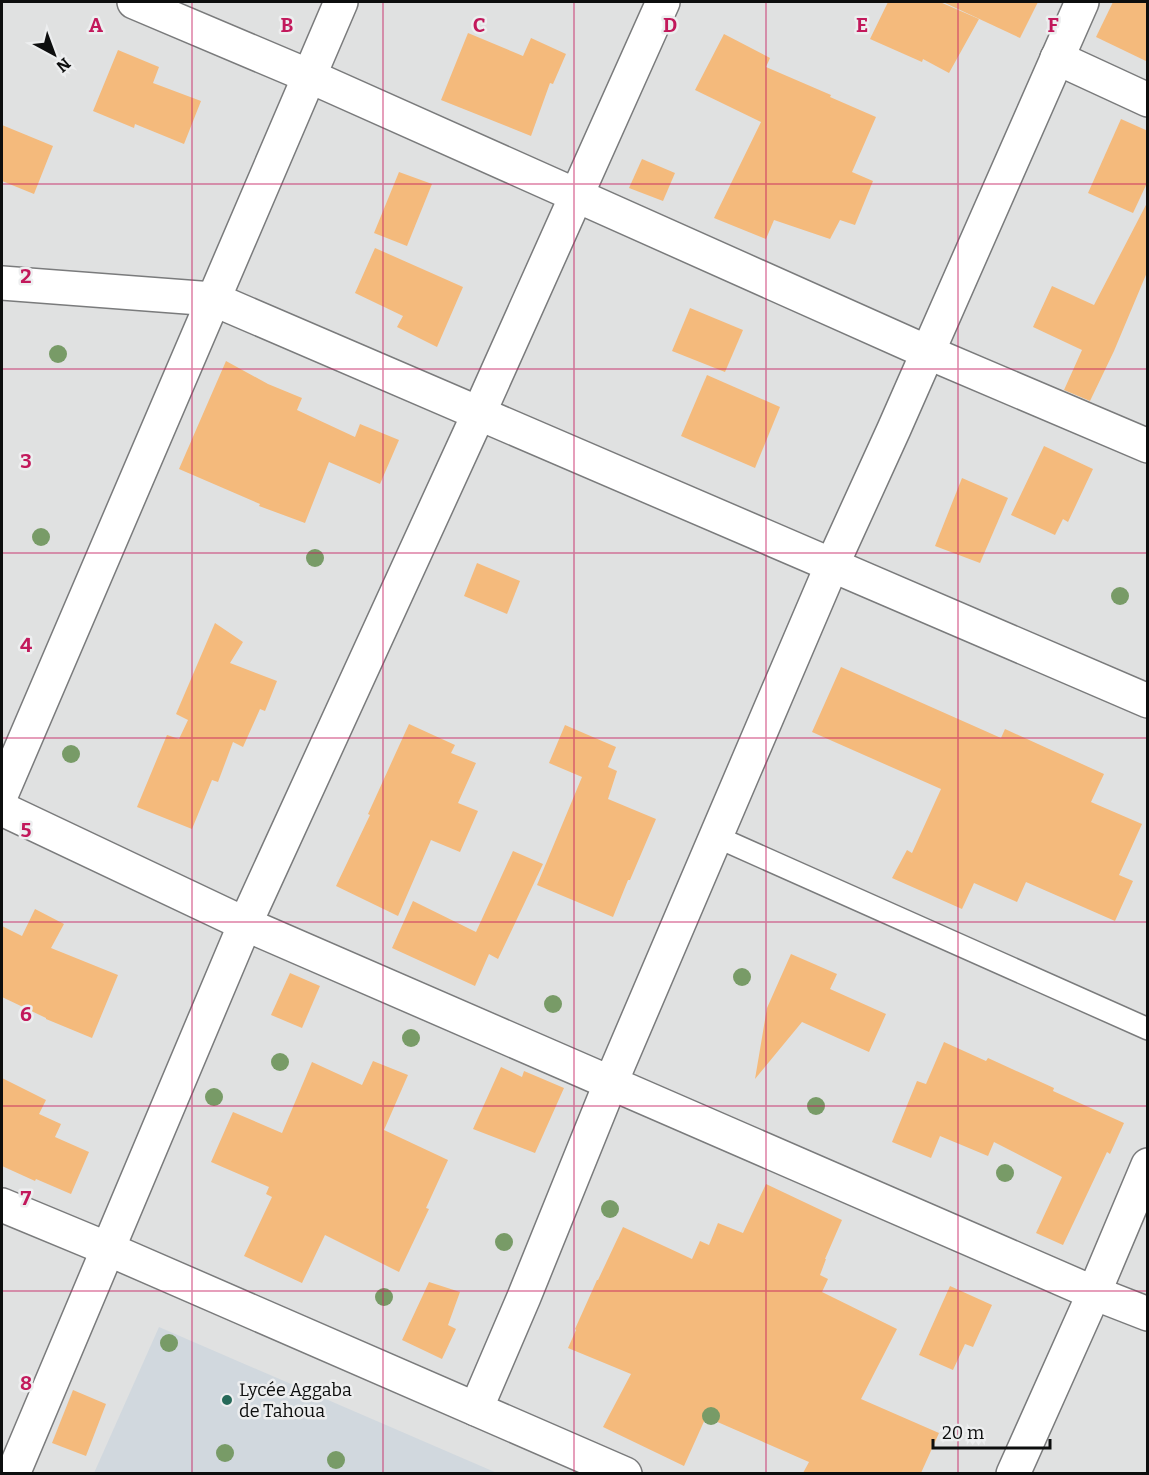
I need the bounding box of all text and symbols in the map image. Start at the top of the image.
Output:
text: A [89,13,104,37]
text: B [281,13,294,37]
text: C [473,13,485,37]
text: D [663,13,677,37]
text: E [856,13,868,37]
text: F [1047,13,1059,37]
north arrow [24,24,84,84]
text: N [53,54,74,76]
text: 2 [20,264,32,288]
text: 3 [20,449,32,473]
text: 4 [20,633,32,657]
text: 5 [21,818,32,842]
text: 6 [20,1002,32,1026]
text: 7 [21,1186,32,1210]
text: 8 [20,1371,32,1395]
place label: Lycée Aggaba de Tahoua [239,1379,352,1422]
marker: Lycée Aggaba de Tahoua [220,1393,234,1407]
scale bar [933,1412,1050,1450]
text: 20 m [942,1422,984,1444]

